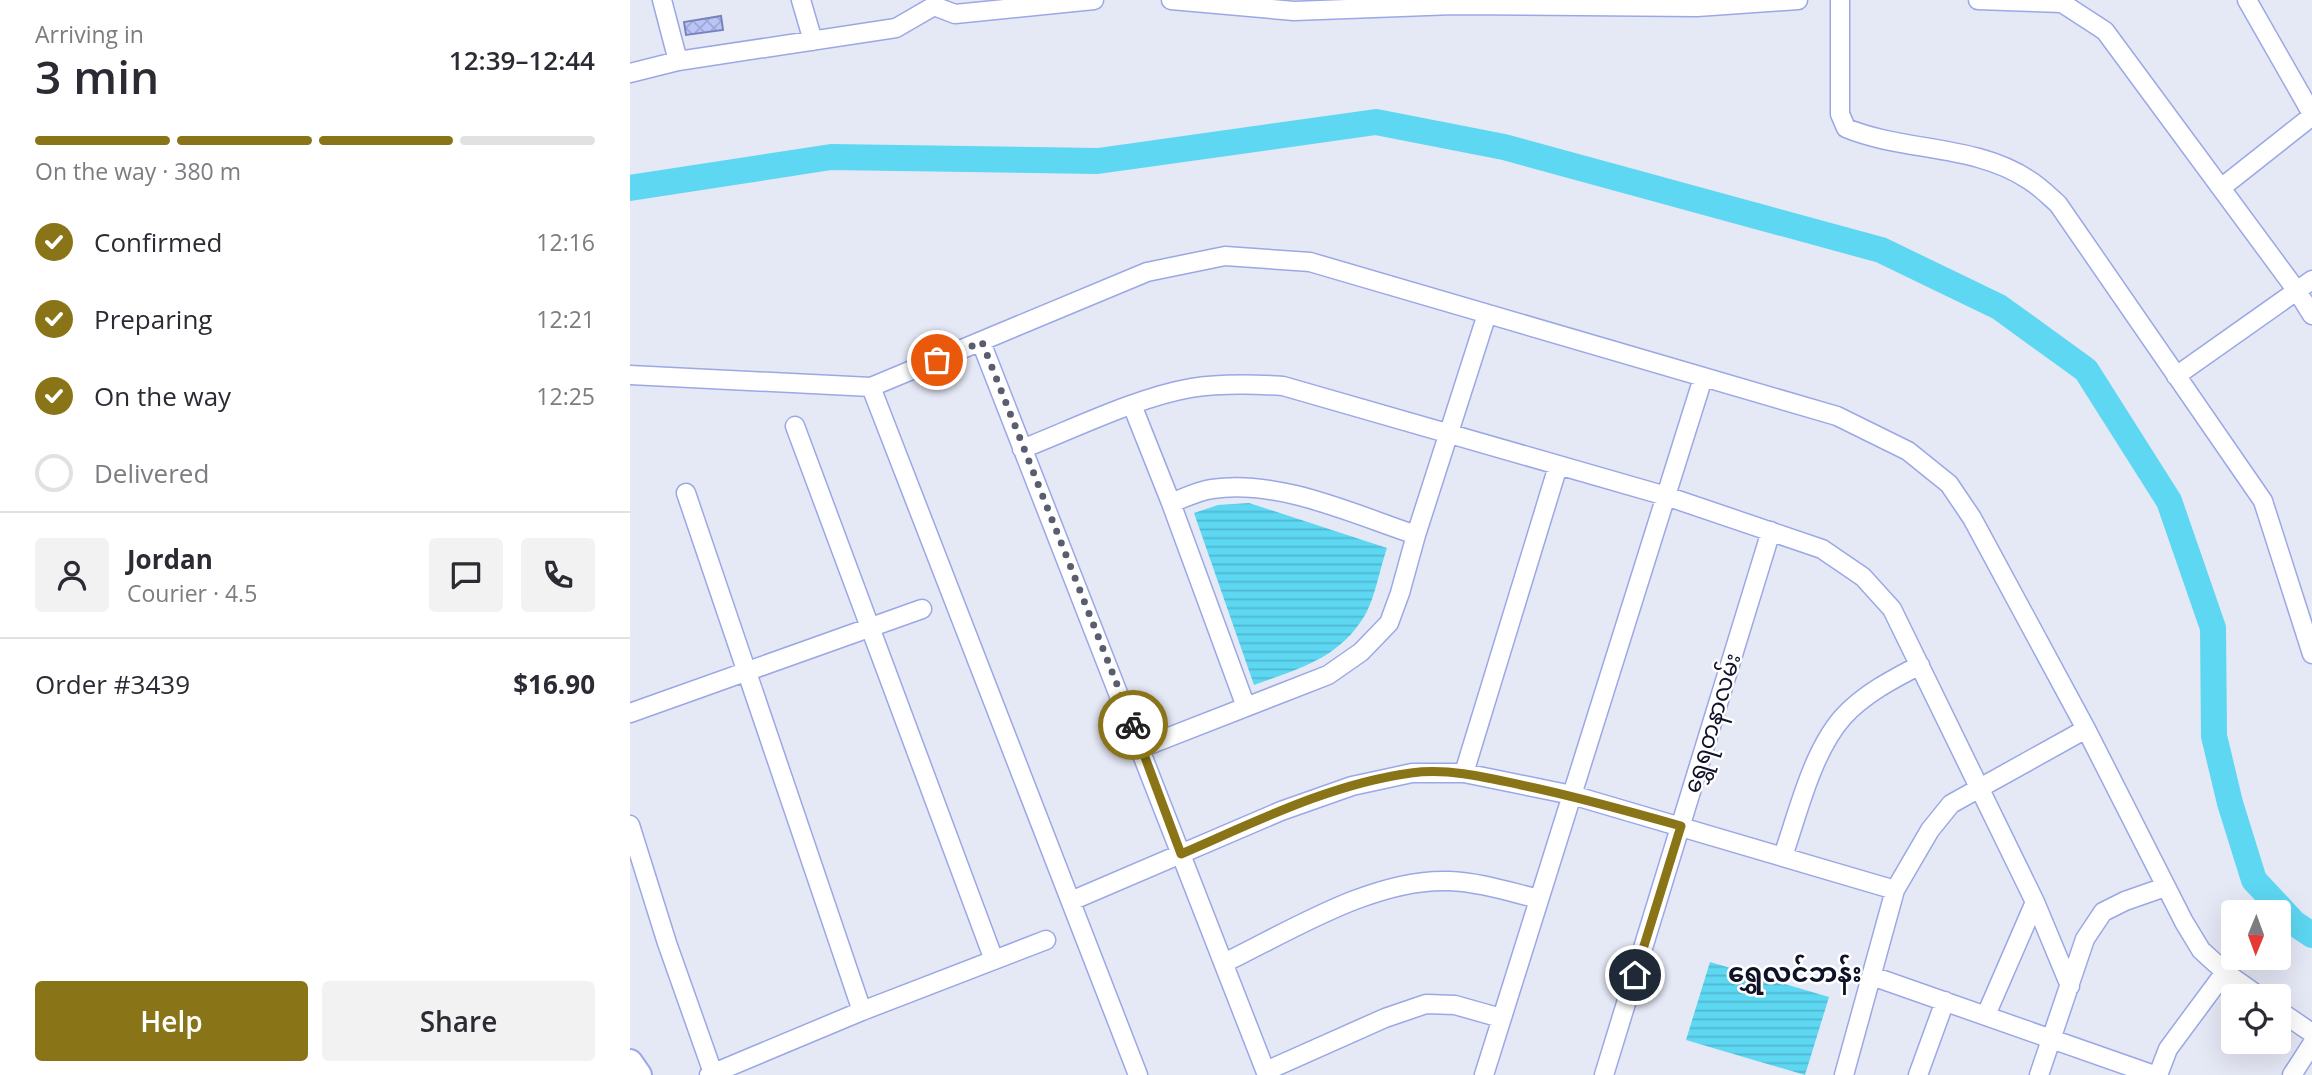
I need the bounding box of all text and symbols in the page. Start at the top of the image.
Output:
text: Arriving in [35,18,144,50]
text: 12:39–12:44 [449,42,595,78]
text: 3 min [35,45,159,107]
text: On the way · 380 m [35,155,241,187]
icon: check [35,223,73,261]
text: Confirmed [94,224,222,260]
text: 12:16 [536,226,595,258]
icon: check [35,300,73,338]
text: Preparing [94,301,212,337]
text: 12:21 [536,303,595,335]
pin [907,330,967,390]
icon: bag [918,341,956,379]
icon: check [35,377,73,415]
text: On the way [94,378,231,414]
text: 12:25 [536,380,595,412]
text: Delivered [94,455,209,491]
button: person [35,538,109,612]
button: chat [429,538,503,612]
button: phone [521,538,595,612]
text: Jordan [127,541,213,577]
text: Courier · 4.5 [127,577,257,609]
street label: ရွှေရတနာလမ်း [1675,649,1751,798]
text: Order #3439 [35,666,190,702]
text: $16.90 [513,666,595,702]
courier [1098,690,1168,760]
icon: bike [1114,706,1152,744]
north arrow [2221,900,2291,970]
map controls [2221,900,2291,1054]
pin [1605,945,1665,1005]
district label: ရွှေလင်ဘန်း [1728,954,1862,995]
icon: home [1616,956,1654,994]
button: Help [35,981,308,1061]
button: Share [322,981,595,1061]
button: locate [2221,984,2291,1054]

